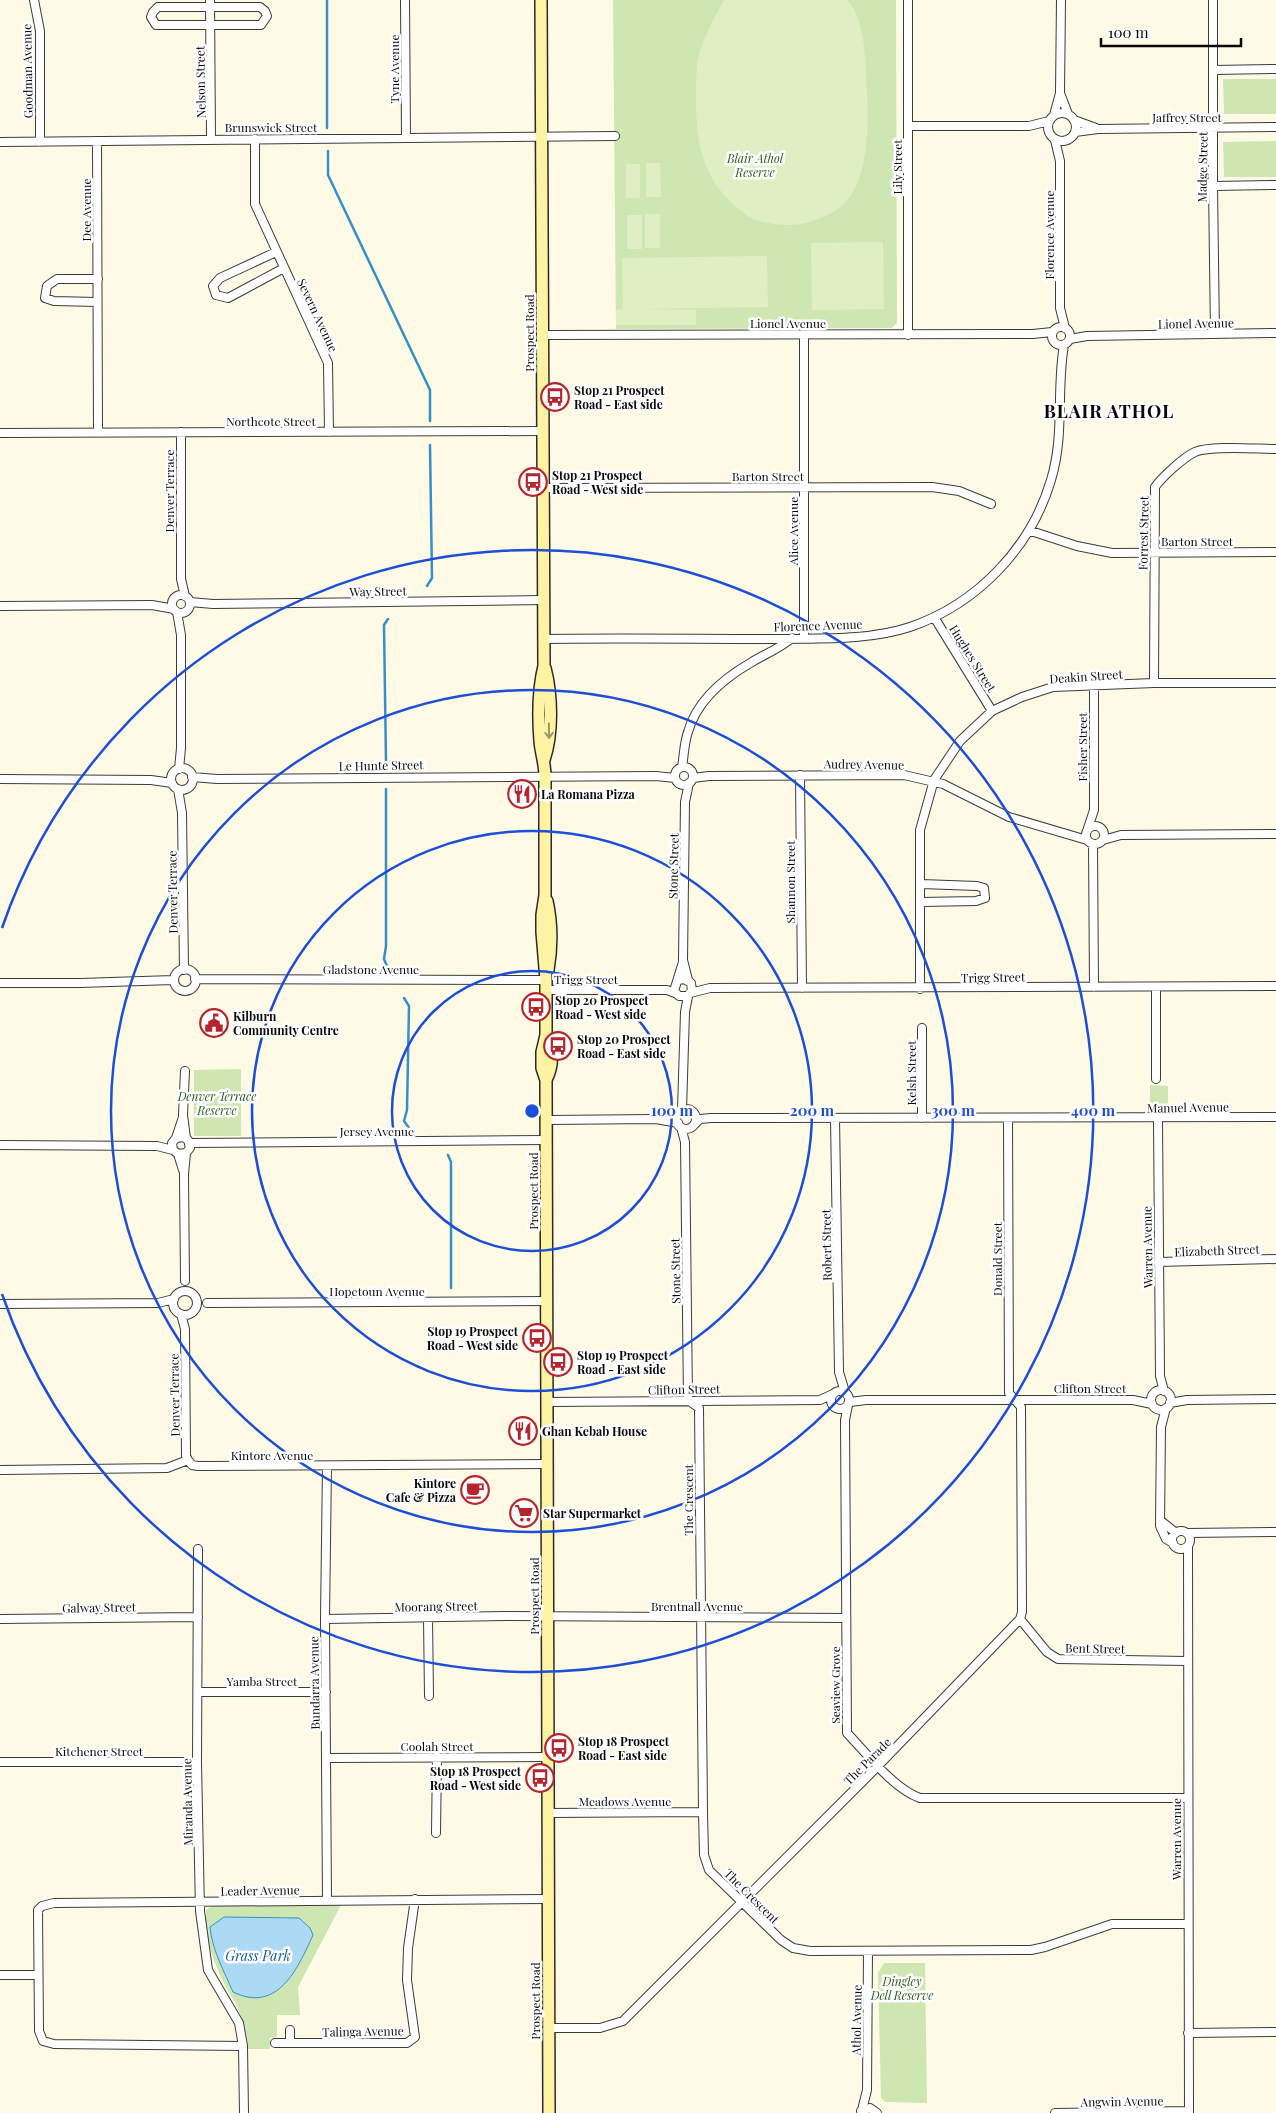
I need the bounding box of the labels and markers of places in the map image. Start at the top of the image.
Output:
bus stop icon: Stop 21 Prospect Road - East side [540,382,570,412]
place label: Stop 21 Prospect Road - East side [574,382,665,412]
bus stop icon: Stop 21 Prospect Road - West side [518,467,548,497]
place label: Stop 21 Prospect Road - West side [552,467,643,497]
restaurant icon: La Romana Pizza [507,779,537,809]
place label: La Romana Pizza [541,786,636,802]
bus stop icon: Stop 20 Prospect Road - West side [521,992,551,1022]
place label: Stop 20 Prospect Road - West side [555,992,649,1022]
public building icon: Kilburn Community Centre [199,1008,229,1038]
place label: Kilburn Community Centre [233,1008,339,1038]
bus stop icon: Stop 20 Prospect Road - East side [543,1031,573,1061]
place label: Stop 20 Prospect Road - East side [577,1031,671,1061]
centre of rings [523,1102,541,1120]
place label: Stop 19 Prospect Road - West side [427,1323,519,1353]
bus stop icon: Stop 19 Prospect Road - West side [522,1323,552,1353]
bus stop icon: Stop 19 Prospect Road - East side [543,1347,573,1377]
place label: Stop 19 Prospect Road - East side [577,1347,669,1377]
restaurant icon: Ghan Kebab House [508,1416,538,1446]
place label: Ghan Kebab House [542,1423,647,1439]
place label: Kintore Cafe & Pizza [386,1475,457,1505]
cafe icon: Kintore Cafe & Pizza [460,1475,490,1505]
supermarket icon: Star Supermarket [509,1498,539,1528]
place label: Star Supermarket [543,1505,642,1521]
bus stop icon: Stop 18 Prospect Road - East side [544,1733,574,1763]
place label: Stop 18 Prospect Road - East side [578,1733,670,1763]
place label: Stop 18 Prospect Road - West side [430,1763,522,1793]
bus stop icon: Stop 18 Prospect Road - West side [525,1763,555,1793]

